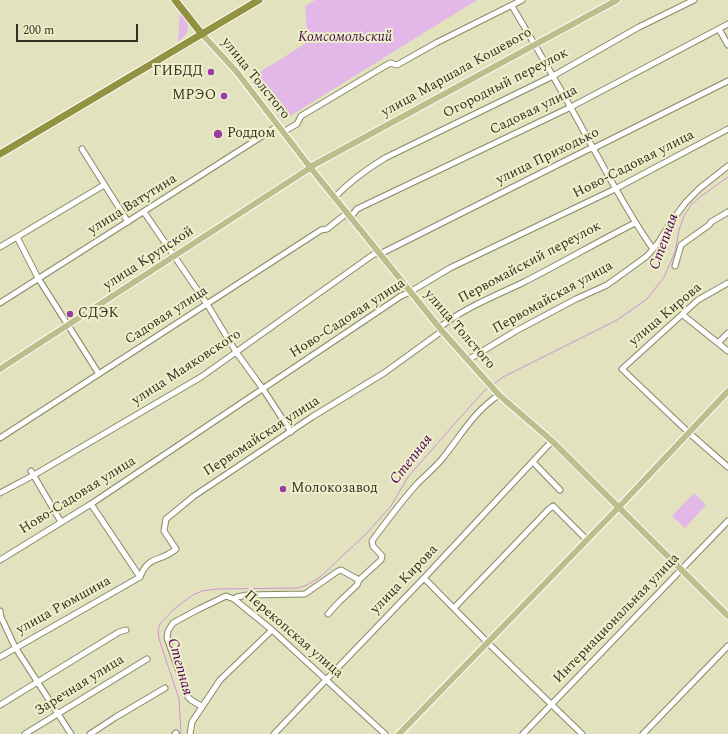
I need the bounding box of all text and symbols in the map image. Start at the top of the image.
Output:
scale bar [18,16,140,42]
text: 200 m [23,21,54,40]
street label: улица Маршала Кошевого [379,25,535,121]
park label: Комсомольский [298,30,392,46]
street label: улица Толстого [217,35,293,123]
street label: Огородный переулок [441,45,571,123]
place label: ГИБДД [153,64,203,80]
marker: ГИБДД [206,67,216,77]
street label: Садовая улица [488,83,580,139]
place label: МРЭО [172,88,216,104]
marker: МРЭО [219,91,229,101]
street label: улица Приходько [494,125,602,189]
place label: Роддом [227,126,275,142]
street label: Ново-Садовая улица [571,127,697,203]
marker: Роддом [212,128,224,140]
street label: улица Ватутина [86,171,180,239]
water label: Степная [647,211,683,273]
street label: Первомайский переулок [456,218,604,308]
street label: улица Крупской [101,224,197,294]
street label: Первомайская улица [490,258,616,338]
street label: Ново-Садовая улица [287,275,409,363]
street label: улица Кирова [626,280,706,350]
street label: Садовая улица [123,283,211,349]
street label: улица Толстого [420,287,498,373]
place label: СДЭК [78,306,119,322]
marker: СДЭК [65,309,75,319]
street label: улица Маяковского [129,326,245,410]
street label: Первомайская улица [201,393,323,481]
water label: Степная [387,431,437,489]
street label: Ново-Садовая улица [17,453,139,539]
place label: Молокозавод [291,481,378,497]
marker: Молокозавод [278,484,288,494]
street label: улица Кирова [368,542,442,618]
street label: Интернациональная улица [550,551,684,687]
street label: улица Рюмшина [14,573,114,639]
street label: Перекопская улица [240,587,346,683]
water label: Степная [162,636,196,698]
street label: Заречная улица [32,652,128,720]

